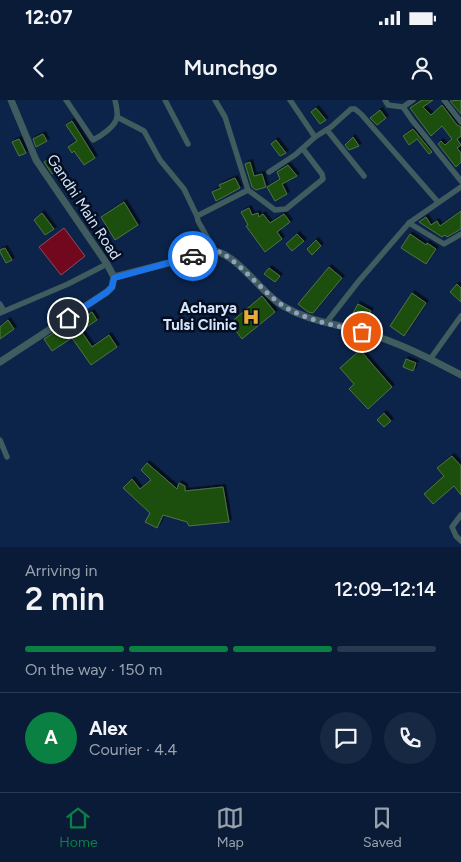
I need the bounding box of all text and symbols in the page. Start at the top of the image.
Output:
text: 12:07 [25,6,73,29]
icon: back [25,54,53,82]
text: Munchgo [184,54,277,81]
icon: person [408,54,436,82]
street label: Gandhi Main Road [43,151,125,263]
courier [168,231,218,281]
icon: car [179,242,207,270]
pin [47,297,89,339]
place label: Acharya Tulsi Clinic [163,299,237,334]
icon: home [54,304,82,332]
hospital icon: Acharya Tulsi Clinic [241,307,261,327]
pin [341,311,383,353]
icon: bag [348,318,376,346]
text: Arriving in [25,561,97,580]
text: 12:09–12:14 [334,578,436,601]
text: 2 min [25,580,105,618]
text: On the way · 150 m [25,660,162,679]
button: chat [320,712,372,764]
button: phone [384,712,436,764]
text: Alex [89,717,128,740]
text: A [44,726,58,749]
text: Courier · 4.4 [89,740,177,759]
tab: Home [59,804,98,851]
tab: Map [216,804,244,851]
tab: Saved [363,804,402,851]

